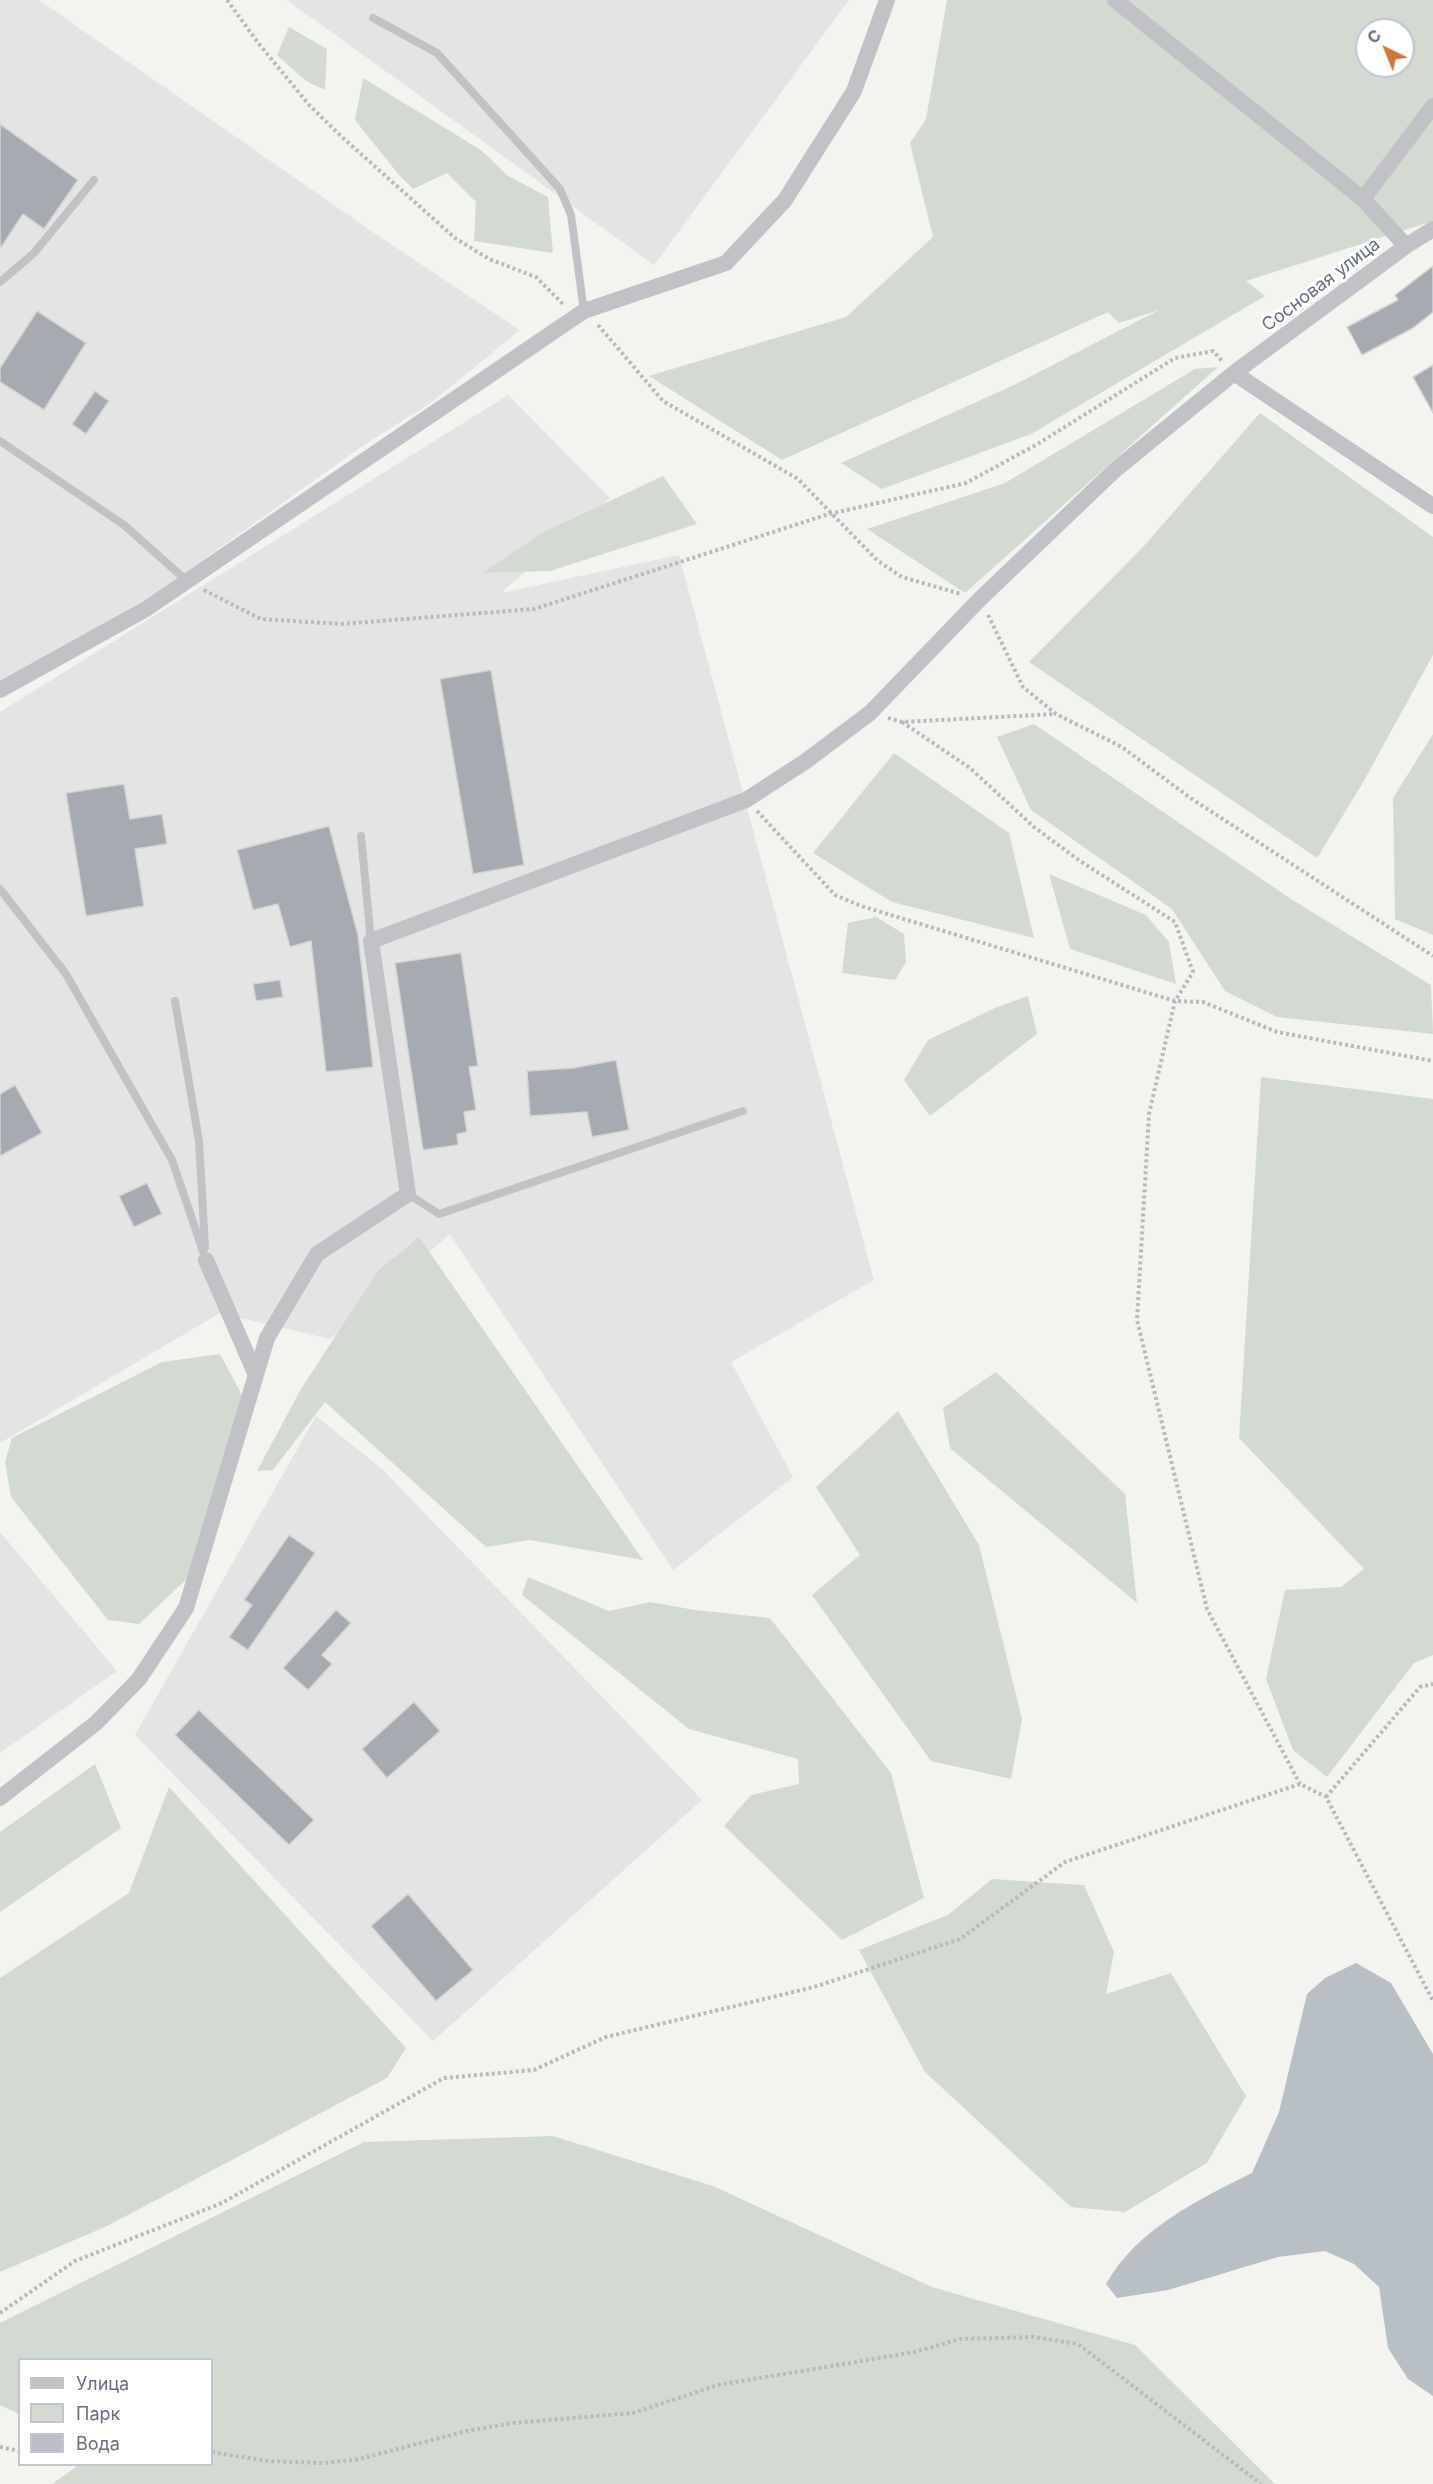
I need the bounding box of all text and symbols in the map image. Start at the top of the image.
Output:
north arrow [1355,18,1415,78]
text: С [1363,25,1385,48]
street label: Сосновая улица [1258,234,1384,336]
legend [18,2358,213,2466]
text: Улица [76,2373,129,2394]
text: Парк [76,2403,120,2424]
text: Вода [76,2433,120,2454]

